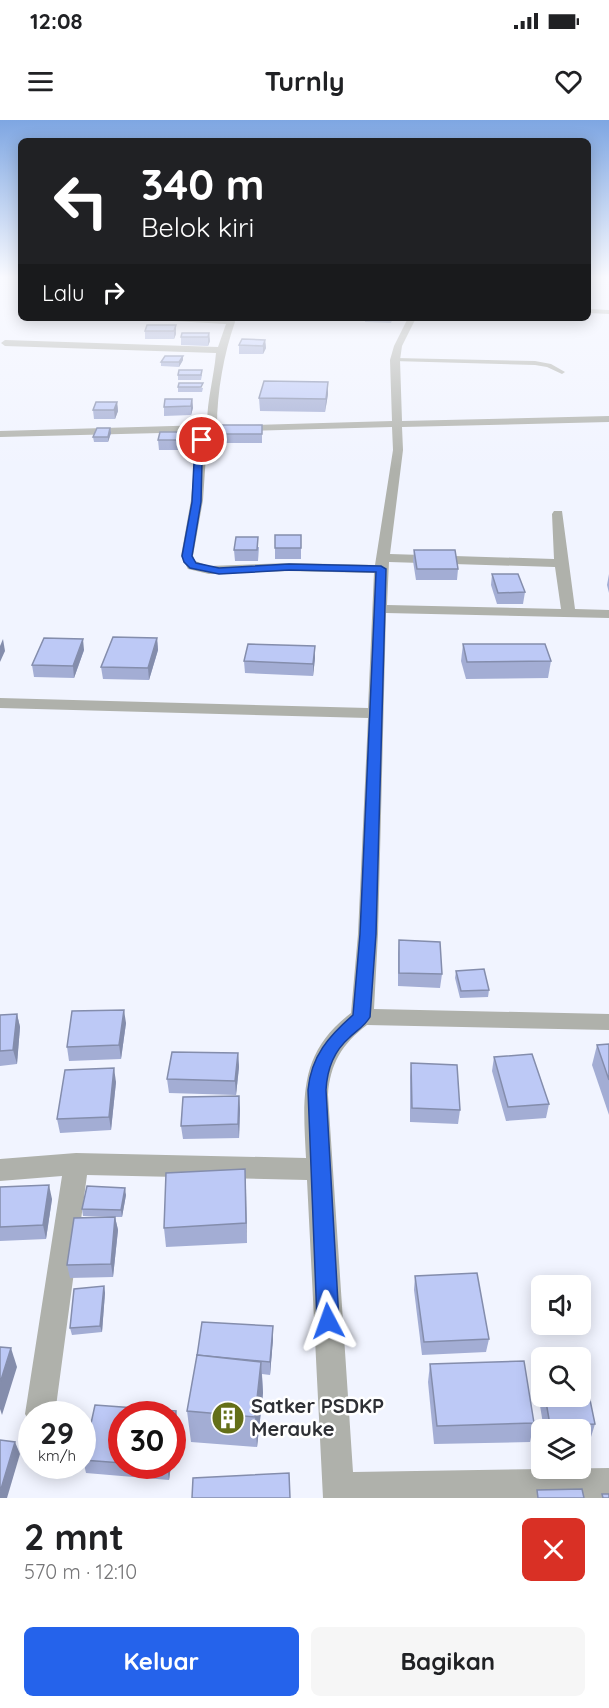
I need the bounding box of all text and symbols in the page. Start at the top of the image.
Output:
text: 12:08 [30,7,83,35]
text: Turnly [264,64,345,98]
icon: menu [24,65,57,98]
icon: heart [552,65,585,98]
text: 340 m [141,158,265,211]
icon: left [42,162,120,240]
text: Belok kiri [141,210,254,244]
icon: right [97,276,130,309]
text: Lalu [42,279,85,307]
pin [176,414,227,465]
icon: arrive [185,423,218,456]
map controls [531,1275,591,1479]
button: sound [531,1275,591,1335]
position arrow [296,1289,360,1353]
button: search [531,1347,591,1407]
place label: Satker PSDKP Merauke [251,1393,384,1441]
building icon: Satker PSDKP Merauke [210,1400,246,1436]
speed limit sign: 30 [108,1401,186,1479]
text: 29 [40,1414,74,1452]
button: layers [531,1419,591,1479]
text: km/h [38,1446,76,1465]
text: 2 mnt [24,1514,124,1559]
button: close [522,1518,585,1581]
text: 570 m · 12:10 [24,1559,137,1584]
button: Keluar [24,1627,299,1696]
button: Bagikan [311,1627,585,1696]

